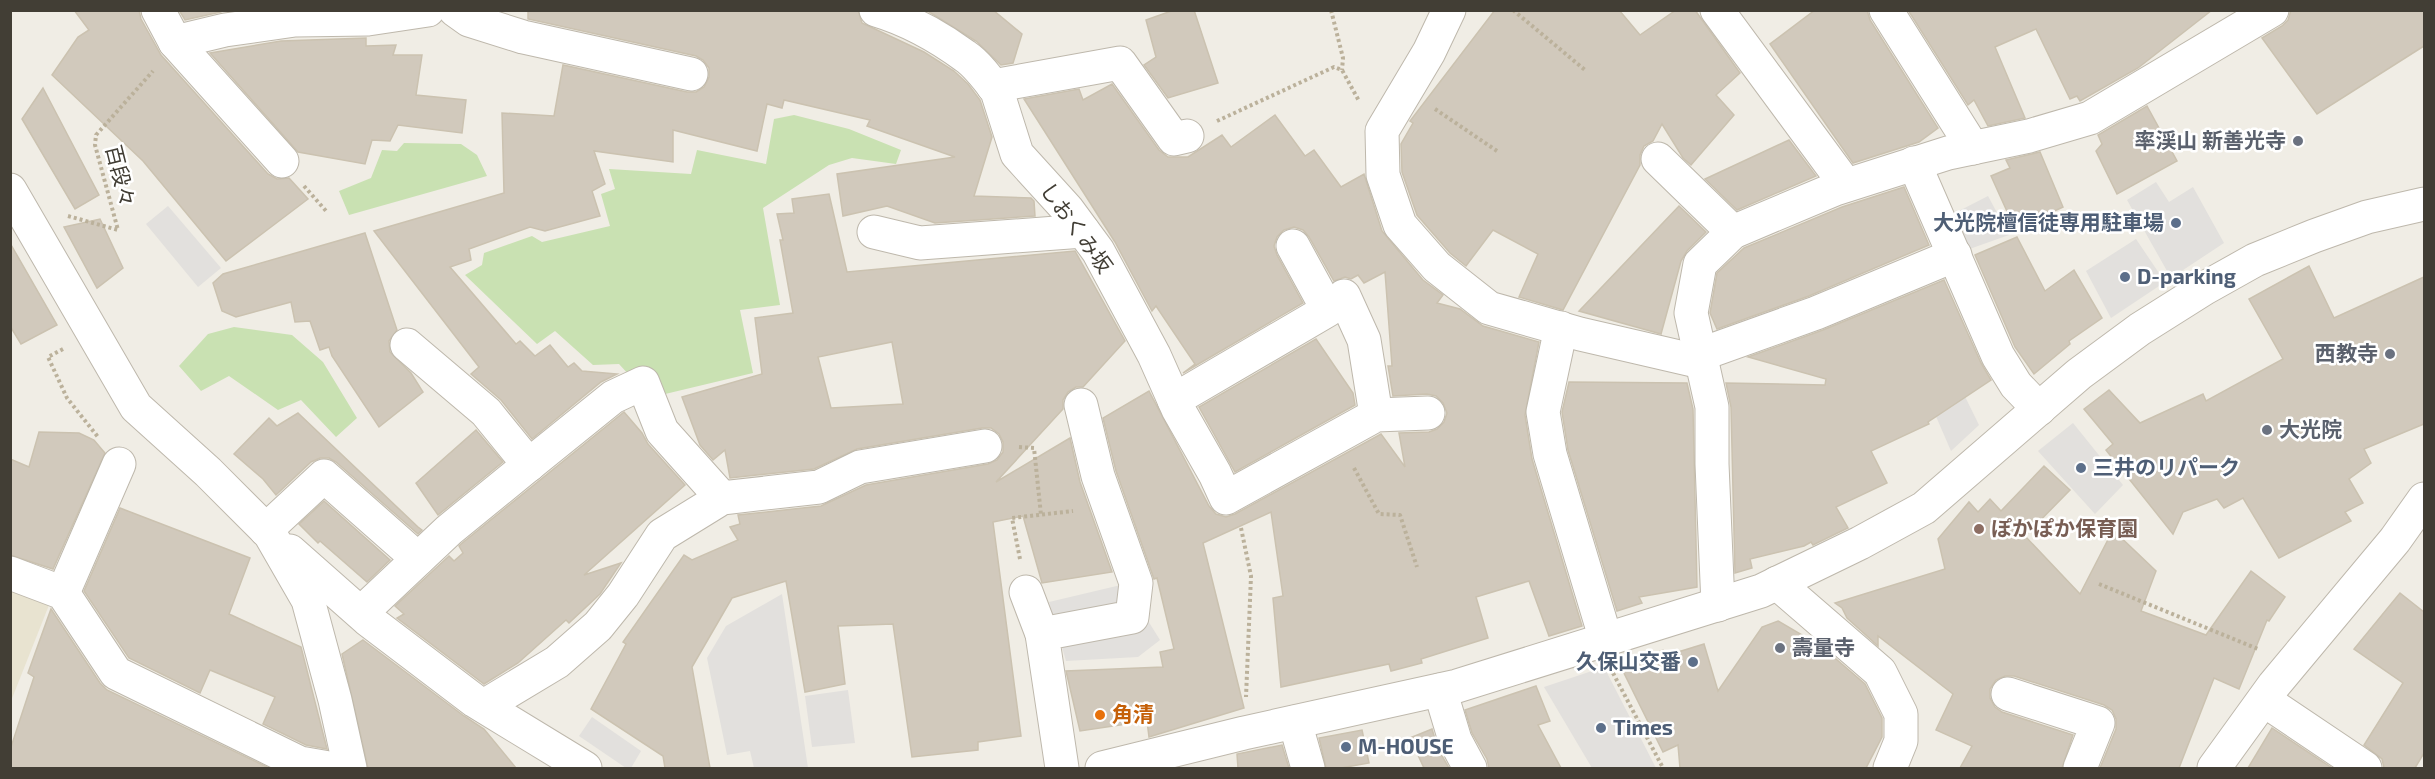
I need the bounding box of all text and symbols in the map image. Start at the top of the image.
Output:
place label: 率渓山 新善光寺 [2134,127,2286,152]
marker: 率渓山 新善光寺 [2291,134,2305,148]
street label: 百段々 [102,142,141,209]
street label: しおくみ坂 [1036,177,1118,277]
place label: 大光院檀信徒専用駐車場 [1933,209,2164,234]
marker: 大光院檀信徒専用駐車場 [2169,216,2183,230]
place label: D-parking [2137,263,2236,288]
marker: D-parking [2118,270,2132,284]
place label: 西教寺 [2315,340,2378,365]
marker: 西教寺 [2383,347,2397,361]
place label: 大光院 [2279,416,2342,441]
marker: 大光院 [2260,423,2274,437]
place label: 三井のリパーク [2093,454,2240,479]
marker: 三井のリパーク [2074,461,2088,475]
place label: ぽかぽか保育園 [1991,515,2138,540]
marker: ぽかぽか保育園 [1972,522,1986,536]
place label: 壽量寺 [1792,634,1855,659]
marker: 壽量寺 [1773,641,1787,655]
place label: 久保山交番 [1576,648,1681,673]
marker: 久保山交番 [1686,655,1700,669]
place label: 角清 [1112,701,1154,726]
marker: 角清 [1093,708,1107,722]
place label: Times [1613,714,1673,739]
marker: Times [1594,721,1608,735]
place label: M-HOUSE [1358,733,1454,758]
marker: M-HOUSE [1339,740,1353,754]

